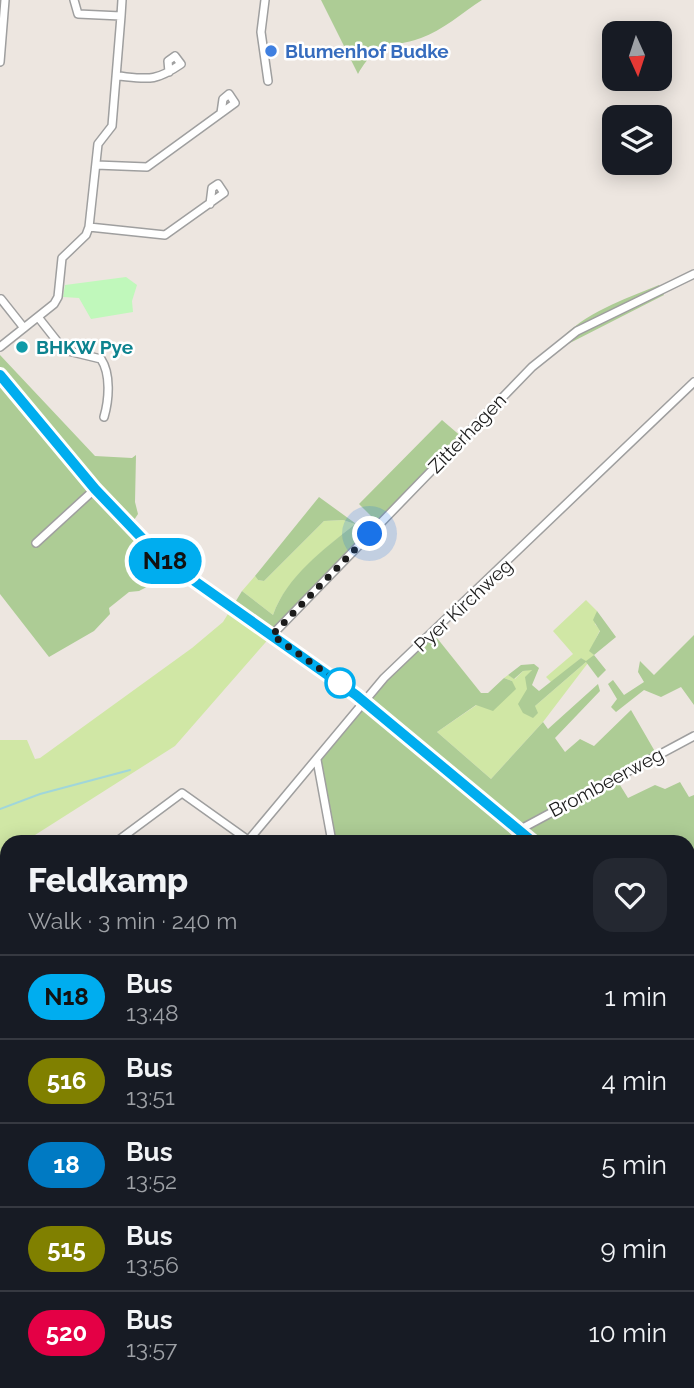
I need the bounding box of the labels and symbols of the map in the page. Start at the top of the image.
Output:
north arrow [602,21,672,91]
place label: Blumenhof Budke [285,40,449,62]
marker: Blumenhof Budke [263,43,279,59]
place label: BHKW Pye [36,336,133,358]
marker: BHKW Pye [14,339,30,355]
street label: Zitterhagen [424,389,510,477]
your location [352,516,387,551]
line badge: N18 [125,538,205,584]
street label: Pyer Kirchweg [409,554,517,656]
unlabelled marker [325,668,355,698]
street label: Brombeerweg [545,743,667,821]

